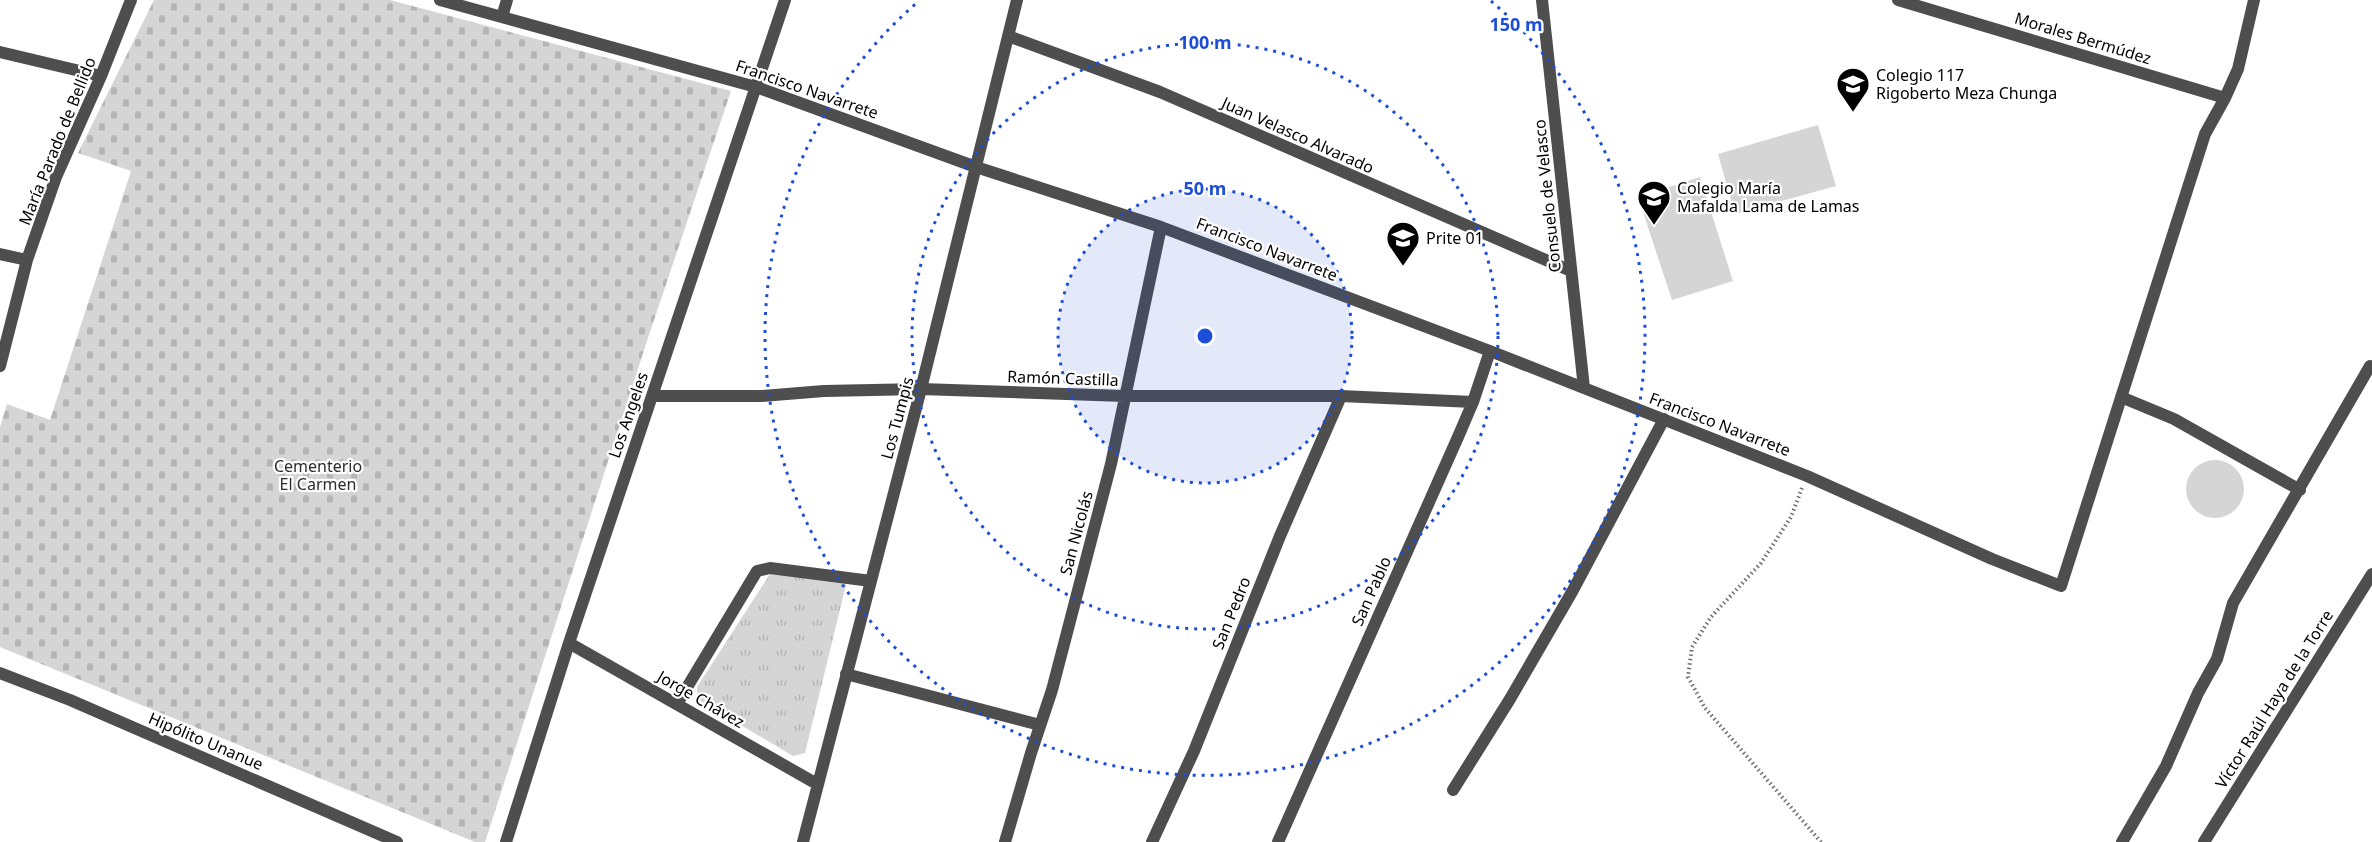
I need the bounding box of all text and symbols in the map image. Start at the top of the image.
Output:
street label: Morales Bermúdez [2012,7,2154,69]
text: 150 m [1489,12,1543,36]
text: 100 m [1178,30,1232,54]
street label: María Parado de Bellido [13,54,101,228]
street label: Francisco Navarrete [733,54,881,124]
place label: Colegio 117 Rigoberto Meza Chunga [1876,64,2057,104]
school or university icon: Colegio 117 Rigoberto Meza Chunga [1835,66,1871,113]
street label: Juan Velasco Alvarado [1217,91,1377,178]
street label: Consuelo de Velasco [1528,118,1566,274]
text: 50 m [1184,176,1226,200]
place label: Colegio María Mafalda Lama de Lamas [1677,177,1860,217]
school or university icon: Colegio María Mafalda Lama de Lamas [1636,179,1672,226]
street label: Francisco Navarrete [1193,212,1341,286]
school or university icon: Prite 01 [1385,220,1421,267]
place label: Prite 01 [1426,227,1484,249]
centre of rings [1195,326,1215,346]
street label: Ramón Castilla [1007,365,1119,391]
street label: Los Angeles [603,369,653,461]
street label: Los Tumpis [875,374,919,462]
street label: Francisco Navarrete [1646,387,1794,461]
park label: Cementerio El Carmen [274,455,362,495]
street label: San Nicolás [1054,489,1098,577]
street label: San Pablo [1346,553,1396,629]
street label: San Pedro [1207,573,1255,653]
street label: Víctor Raúl Haya de la Torre [2210,606,2338,792]
street label: Jorge Chávez [652,664,749,733]
street label: Hipólito Unanue [145,707,267,775]

